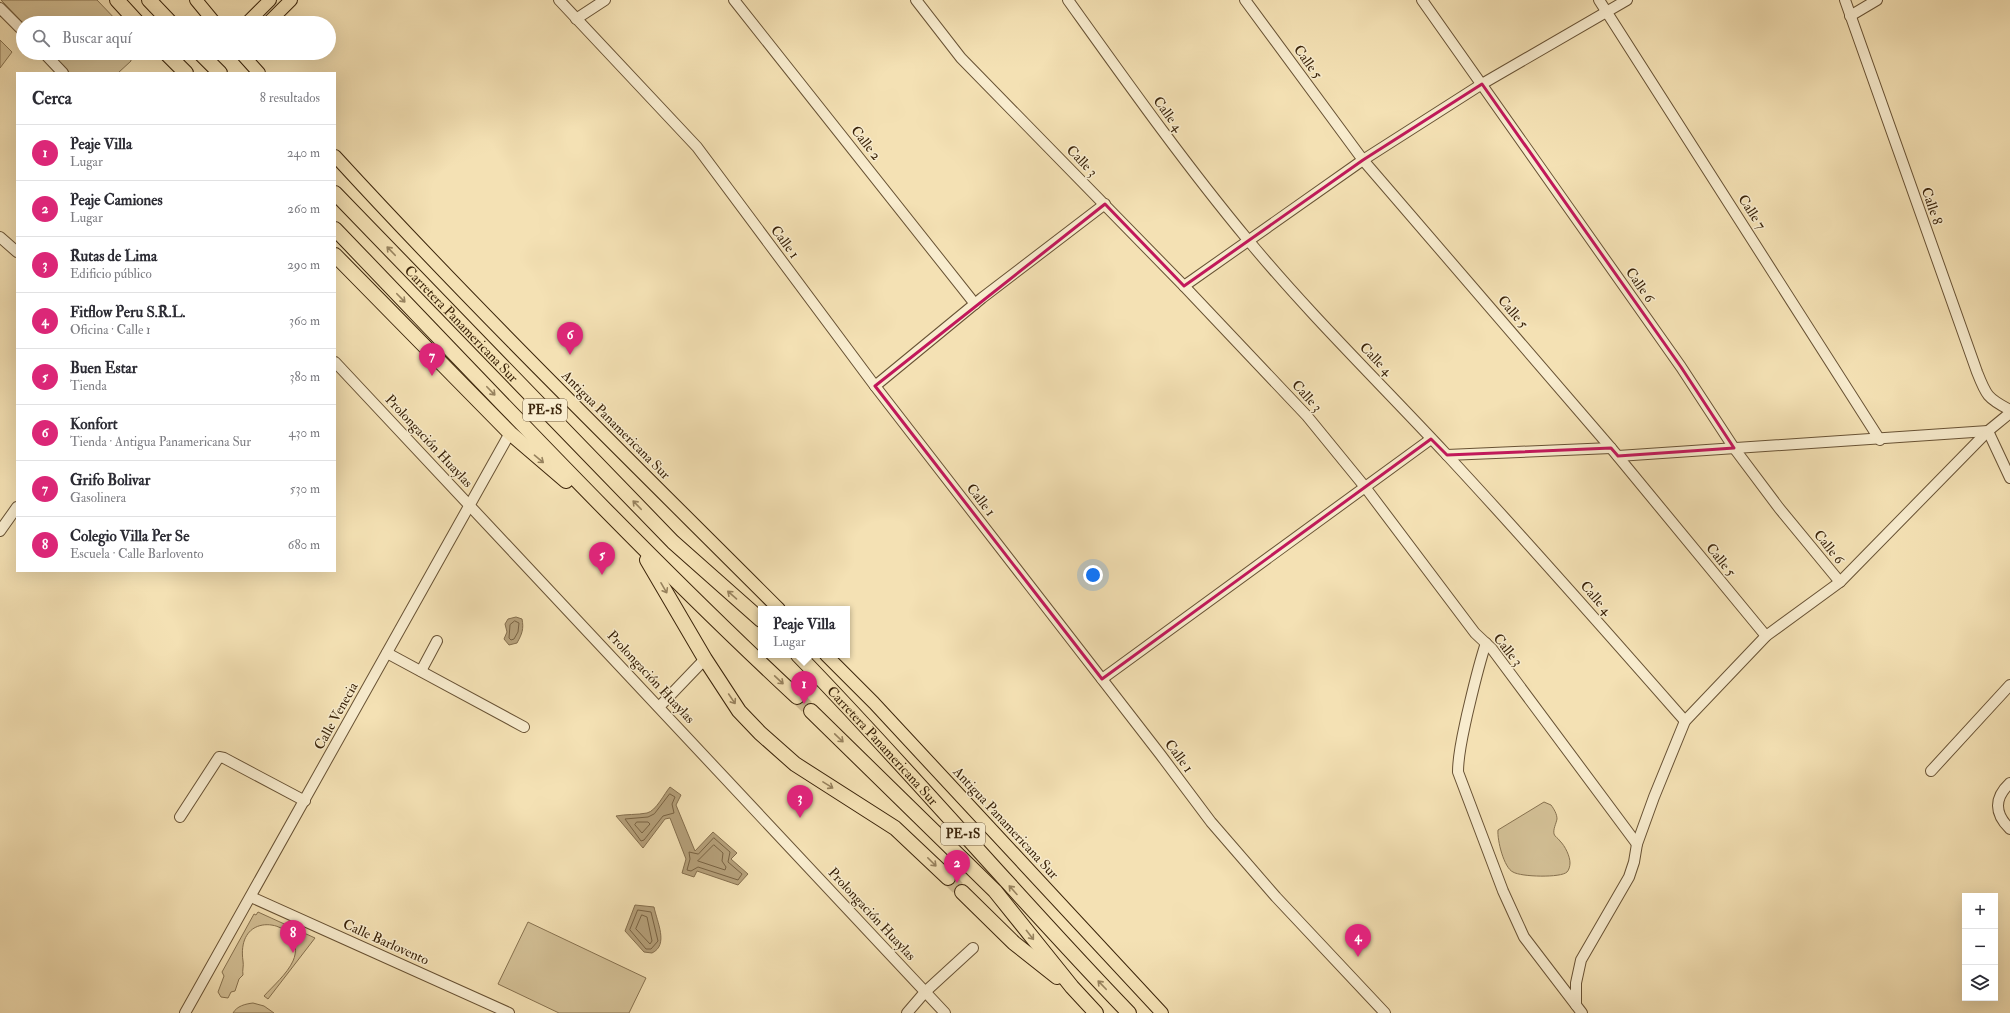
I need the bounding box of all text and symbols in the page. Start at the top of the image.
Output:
search box [16,16,336,60]
icon: search [30,27,52,49]
text: Buscar aquí [62,29,131,48]
street label: Calle 5 [1290,42,1327,83]
text: Cerca [32,88,72,109]
text: 8 resultados [260,90,320,106]
street label: Calle 4 [1150,93,1187,136]
street label: Calle 2 [847,122,885,164]
text: Peaje Villa [70,135,132,154]
street label: Calle 3 [1063,142,1101,180]
text: 1 [43,145,47,161]
text: 240 m [287,145,320,161]
text: Lugar [70,154,103,170]
street label: Calle 8 [1918,185,1946,227]
text: Peaje Camiones [70,191,163,210]
street label: Calle 7 [1734,191,1770,233]
text: 2 [42,201,48,217]
text: 260 m [287,201,320,217]
text: Lugar [70,210,103,226]
street label: Calle 1 [767,222,803,262]
one-way arrow [386,246,396,256]
text: Rutas de Lima [70,247,157,266]
text: 3 [43,257,48,273]
text: 290 m [287,257,320,273]
street label: Carretera Panamericana Sur [401,262,523,386]
street label: Calle 6 [1622,264,1659,307]
text: Edificio público [70,266,152,282]
street label: Calle 5 [1494,292,1532,333]
one-way arrow [396,293,406,303]
text: Fitflow Peru S.R.L. [70,303,186,322]
text: 4 [41,313,49,329]
text: 360 m [289,313,320,329]
text: Oficina · Calle 1 [70,322,151,338]
pin: 6 [557,322,583,355]
street label: Calle 4 [1356,339,1397,380]
pin: 7 [419,343,445,376]
text: Buen Estar [70,359,137,378]
street label: Antigua Panamericana Sur [557,366,674,483]
text: 5 [42,369,48,385]
text: 380 m [289,369,320,385]
street label: Calle 3 [1288,376,1326,416]
text: Tienda [70,378,107,394]
one-way arrow [486,386,496,396]
street label: Prolongación Huaylas [381,391,477,492]
road number: PE-1S [523,399,567,421]
text: Konfort [70,415,118,434]
text: 6 [42,425,48,441]
text: 430 m [289,425,320,441]
text: Tienda · Antigua Panamericana Sur [70,434,251,450]
one-way arrow [534,454,545,463]
text: Grifo Bolivar [70,471,150,490]
street label: Calle 1 [963,480,999,520]
text: 7 [42,481,48,497]
text: 530 m [290,481,320,497]
text: Gasolinera [70,490,126,506]
one-way arrow [633,501,642,511]
text: Colegio Villa Per Se [70,527,189,546]
street label: Calle 6 [1810,527,1848,568]
text: 8 [42,537,48,553]
text: 680 m [288,537,320,553]
street label: Calle 5 [1702,540,1740,581]
pin: 5 [589,542,615,575]
text: Escuela · Calle Barlovento [70,546,204,562]
your location [1083,565,1103,585]
street label: Calle 4 [1577,578,1616,620]
one-way arrow [660,582,668,594]
one-way arrow [726,590,737,599]
popup [758,606,850,658]
text: Peaje Villa [773,615,835,634]
street label: Prolongación Huaylas [603,627,699,728]
street label: Calle 3 [1490,630,1526,670]
text: Lugar [773,634,806,650]
pin: 1 [791,671,817,704]
one-way arrow [774,675,784,685]
street label: Calle Venecia [310,679,362,753]
street label: Carretera Panamericana Sur [824,682,943,809]
one-way arrow [728,693,736,704]
one-way arrow [834,733,844,743]
street label: Calle 1 [1161,736,1197,776]
street label: Antigua Panamericana Sur [949,763,1063,883]
one-way arrow [822,781,834,789]
pin: 3 [787,785,813,818]
road number: PE-1S [941,823,985,845]
pin: 2 [944,850,970,883]
one-way arrow [927,857,937,867]
street label: Prolongación Huaylas [824,864,920,965]
one-way arrow [1009,885,1018,895]
map controls [1962,893,1998,1001]
button: + [1962,893,1998,929]
street label: Calle Barlovento [340,915,432,969]
pin: 8 [280,920,306,953]
pin: 4 [1345,924,1371,957]
one-way arrow [1025,929,1034,940]
button: − [1962,929,1998,965]
button: layers [1962,965,1998,1001]
one-way arrow [1097,980,1107,990]

